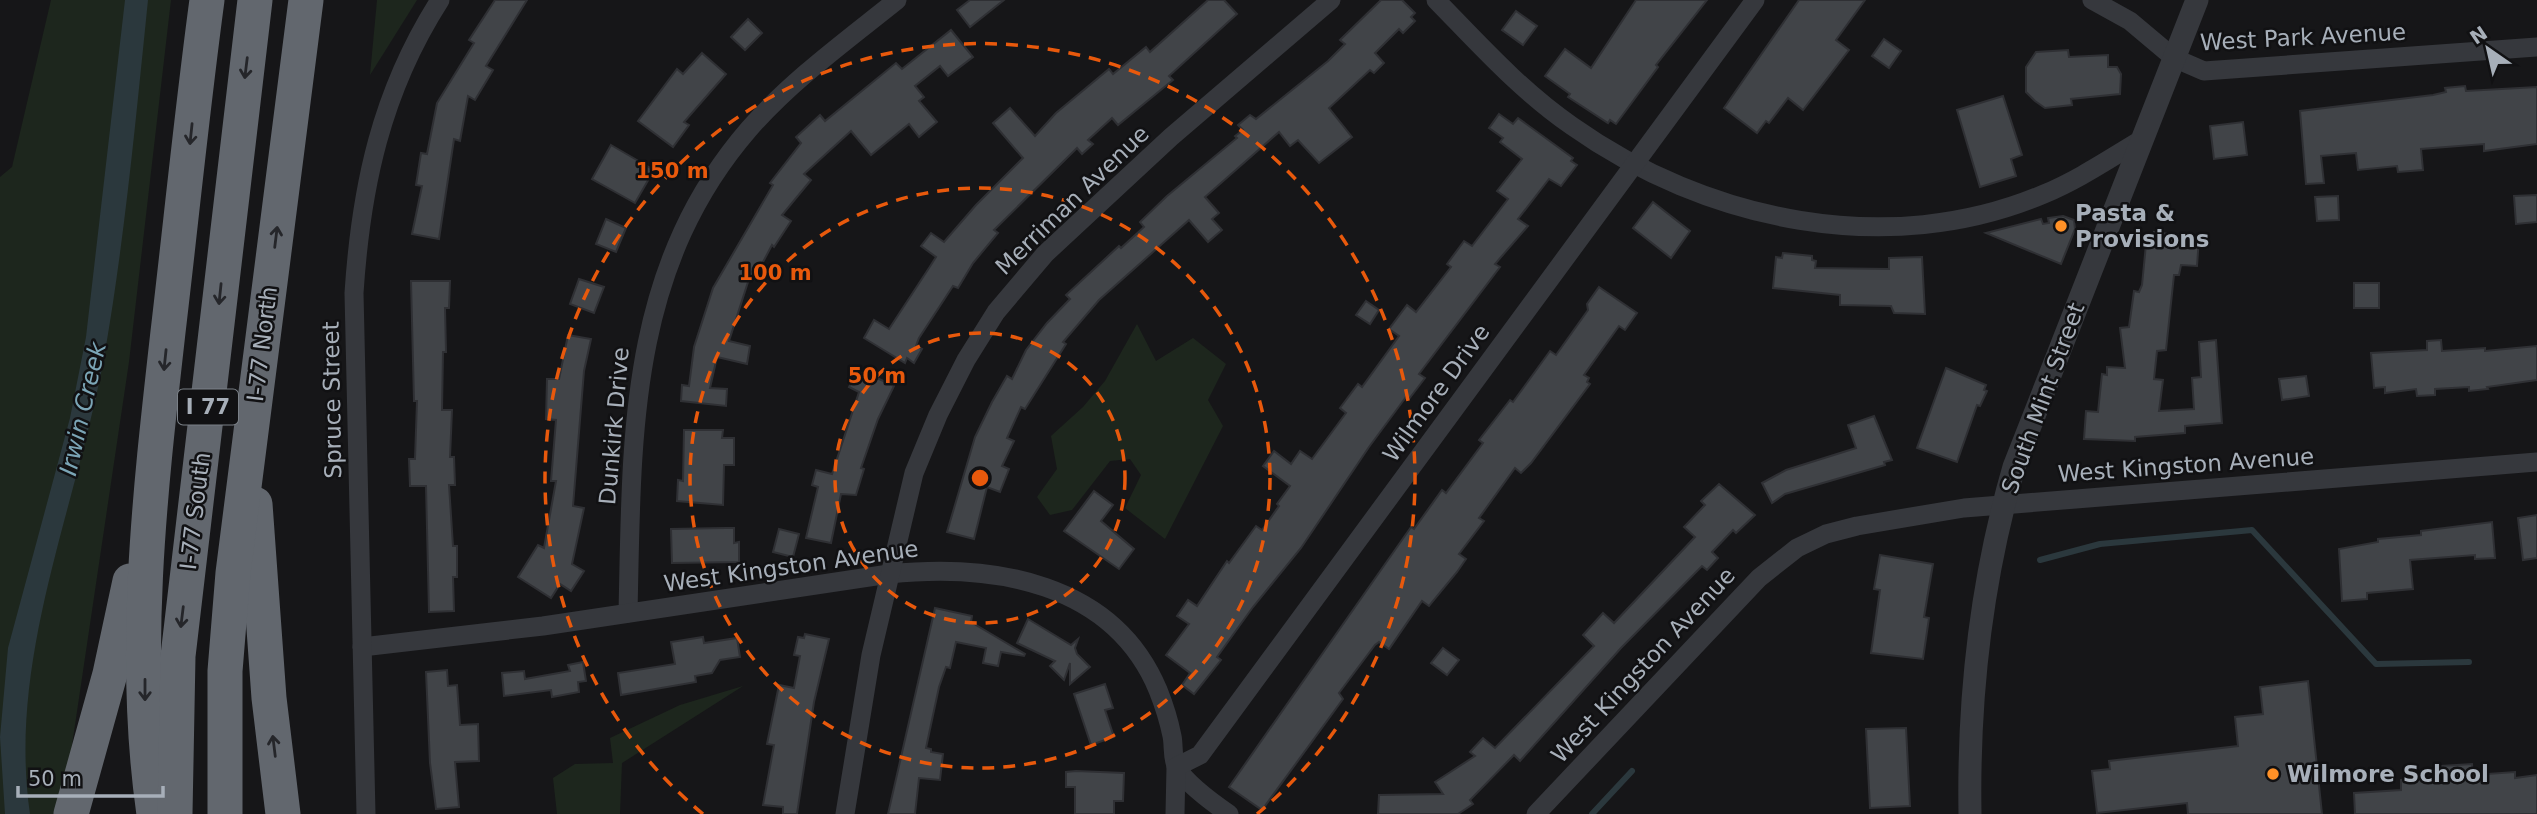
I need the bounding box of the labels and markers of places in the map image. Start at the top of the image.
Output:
place label: Pasta & Provisions [2075,200,2209,252]
marker: Pasta & Provisions [2053,218,2069,234]
centre of rings [968,466,992,490]
place label: Wilmore School [2287,761,2489,787]
marker: Wilmore School [2265,766,2281,782]

